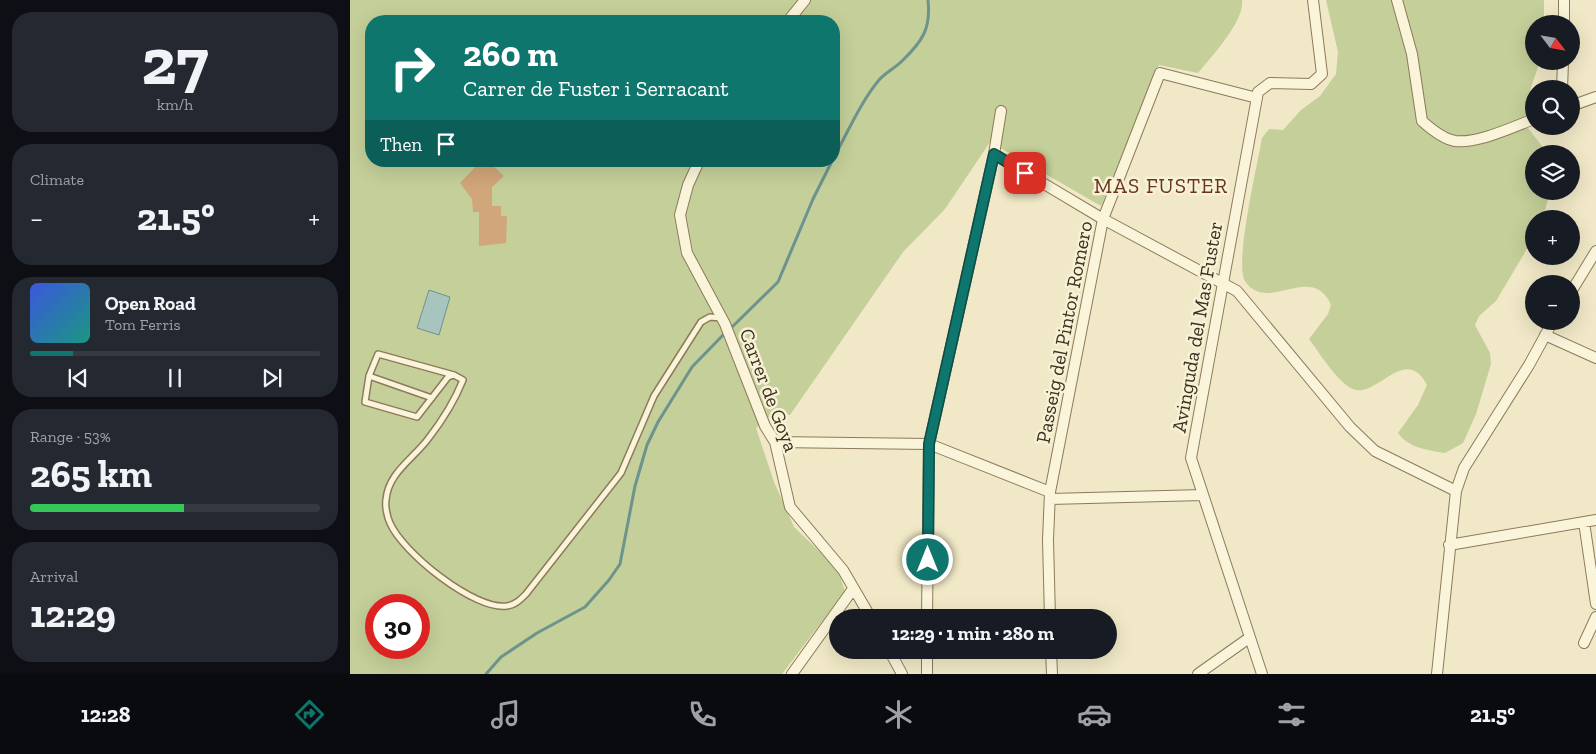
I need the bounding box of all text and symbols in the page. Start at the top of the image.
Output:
north arrow [1525,15,1580,70]
map controls [1525,15,1580,330]
text: 27 [141,23,209,101]
text: 260 m [463,33,558,75]
icon: right [380,35,445,100]
text: Carrer de Fuster i Serracant [463,75,728,102]
button: search [1525,80,1580,135]
text: km/h [157,95,193,114]
icon: arrive [432,130,460,158]
text: Then [380,133,422,156]
button: layers [1525,145,1580,200]
pin [1004,152,1046,194]
icon: arrive [1011,159,1039,187]
text: Climate [30,170,84,189]
district label: MAS FUSTER [1094,173,1228,198]
text: 21.5° [137,194,215,240]
text: − [30,202,43,235]
text: + [308,202,320,235]
button: + [1525,210,1580,265]
street label: Passeig del Pintor Romero [1031,219,1097,445]
street label: Avinguda del Mas Fuster [1167,220,1227,434]
button: − [1525,275,1580,330]
text: Open Road [105,292,196,315]
text: Tom Ferris [105,315,181,334]
street label: Carrer de Goya [735,325,804,455]
icon: previous [64,364,92,392]
icon: pause [161,364,189,392]
icon: next [258,364,286,392]
text: Range · 53% [30,427,111,446]
text: 265 km [30,451,152,497]
position arrow [901,533,953,585]
text: Arrival [30,567,78,586]
text: 12:29 [30,591,116,637]
speed limit sign: 30 [365,594,430,659]
text: 12:29 · 1 min · 280 m [892,622,1054,645]
icon: directions [292,697,327,732]
icon: music [488,697,523,732]
icon: phone [685,697,720,732]
icon: climate [881,697,916,732]
icon: car [1077,697,1112,732]
icon: filters [1274,697,1309,732]
text: 12:28 [81,701,131,728]
text: 21.5° [1470,701,1515,728]

